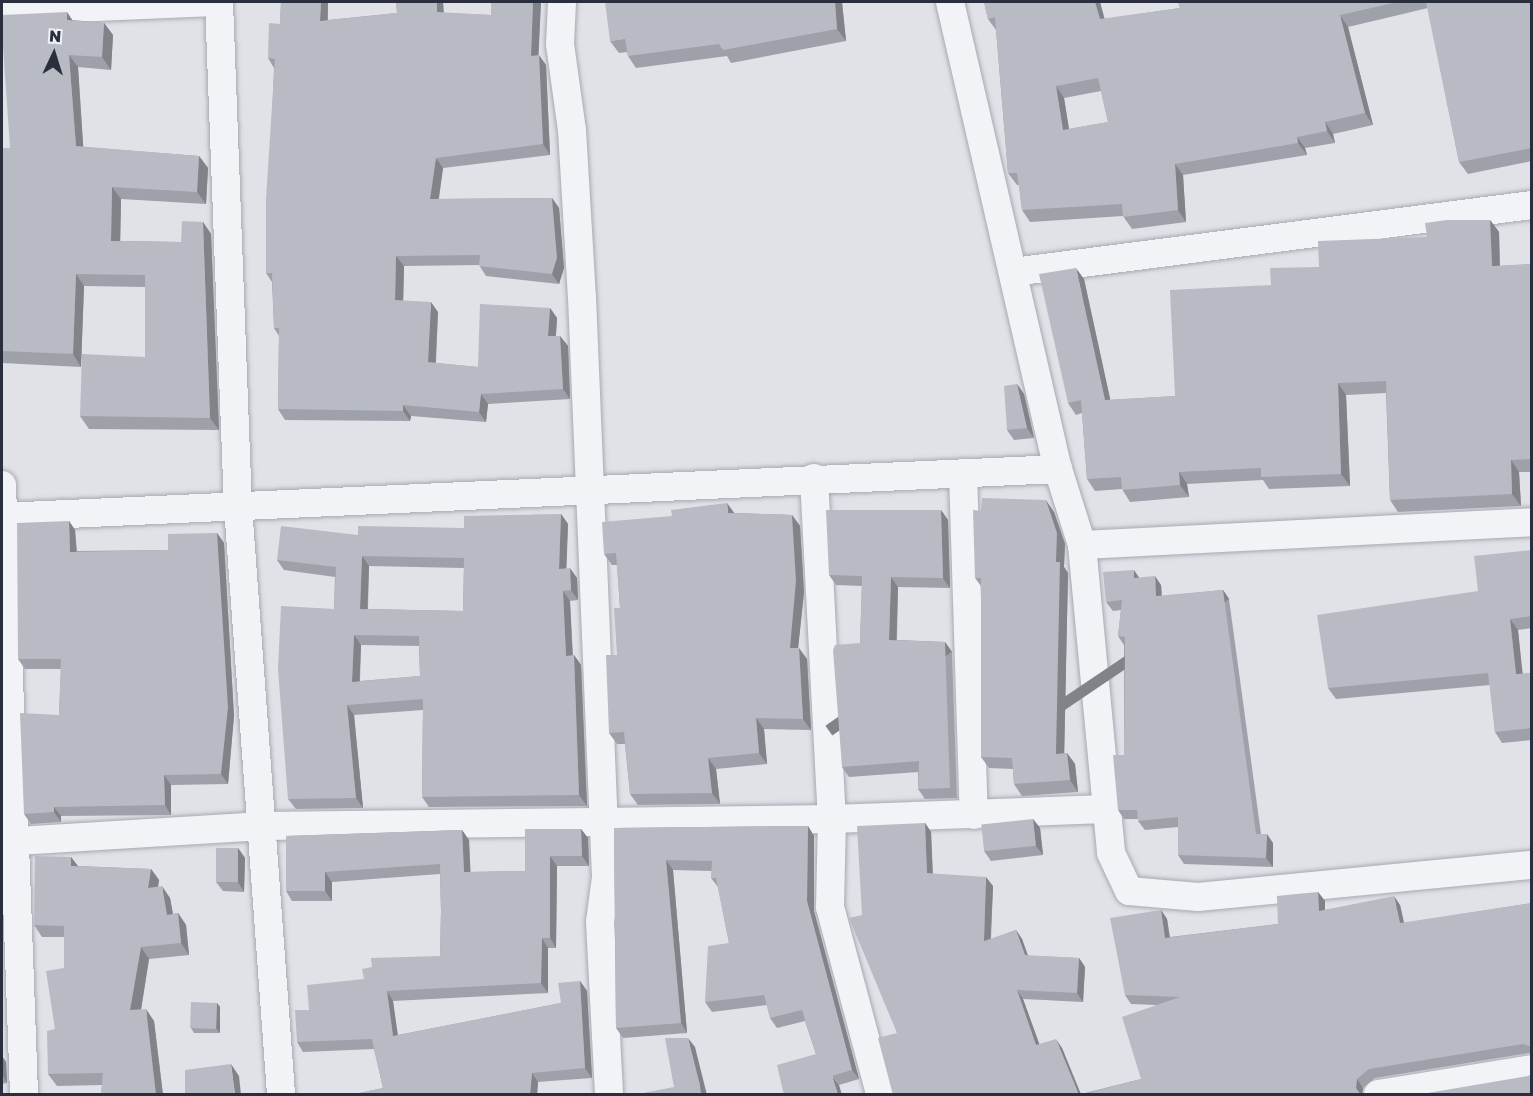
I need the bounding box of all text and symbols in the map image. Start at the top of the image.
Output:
north arrow [24,24,84,84]
text: N [48,26,62,46]

